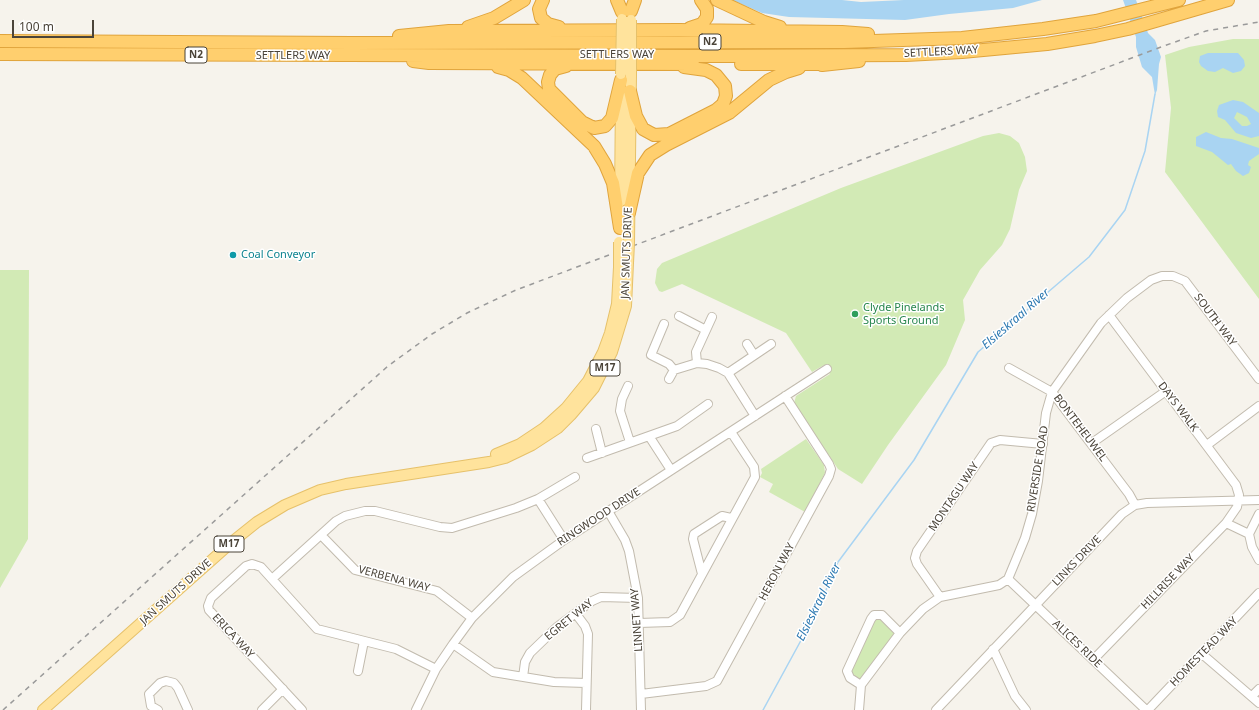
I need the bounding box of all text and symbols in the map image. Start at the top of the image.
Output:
scale bar [14,12,96,38]
text: 100 m [19,18,54,35]
road number: N2 [699,34,721,50]
street label: SETTLERS WAY [903,43,979,61]
road number: N2 [185,47,207,63]
street label: SETTLERS WAY [580,48,654,62]
street label: SETTLERS WAY [256,49,330,63]
street label: JAN SMUTS DRIVE [619,207,635,299]
place label: Coal Conveyor [241,248,315,262]
marker: Coal Conveyor [228,250,238,260]
water label: Elsieskraal River [979,286,1053,352]
street label: SOUTH WAY [1191,291,1239,349]
place label: Clyde Pinelands Sports Ground [863,301,945,327]
marker: Clyde Pinelands Sports Ground [850,309,860,319]
road number: M17 [590,360,620,376]
street label: DAYS WALK [1155,380,1201,434]
street label: BONTEHEUWEL [1050,392,1110,464]
street label: RIVERSIDE ROAD [1025,425,1051,513]
street label: MONTAGU WAY [926,460,982,534]
street label: RINGWOOD DRIVE [555,485,643,549]
street label: LINKS DRIVE [1050,533,1104,589]
road number: M17 [214,536,244,552]
street label: HERON WAY [756,541,798,603]
street label: HILLRISE WAY [1138,552,1198,612]
street label: JAN SMUTS DRIVE [138,556,214,628]
water label: Elsieskraal River [794,560,844,644]
street label: VERBENA WAY [357,563,431,595]
street label: LINNET WAY [628,588,646,652]
street label: EGRET WAY [542,596,596,644]
street label: ERICA WAY [209,611,257,661]
street label: HOMESTEAD WAY [1168,615,1240,689]
street label: ALICES RIDE [1050,617,1104,671]

